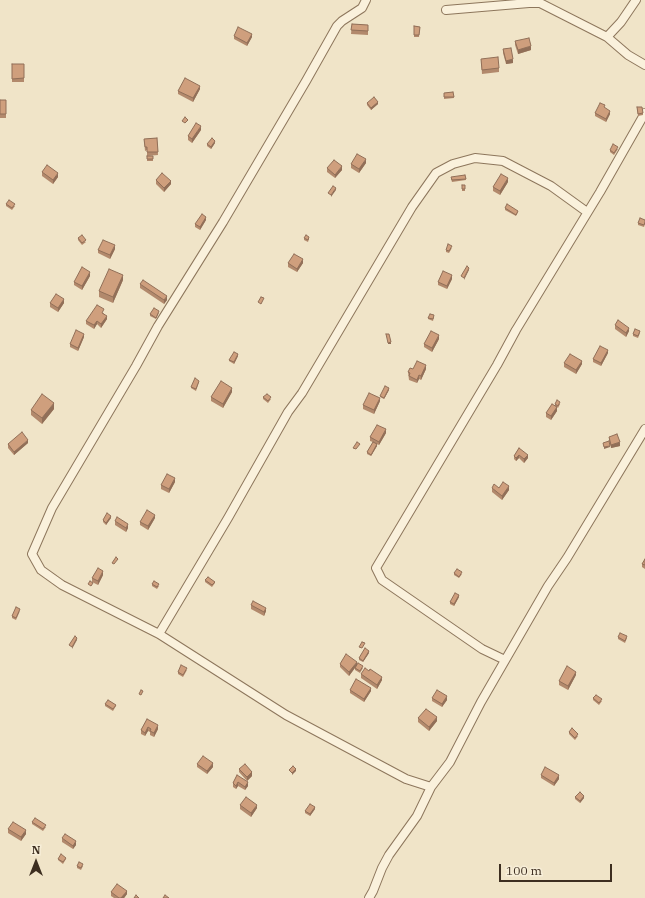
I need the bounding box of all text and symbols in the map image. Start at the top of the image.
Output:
north arrow [16,842,56,882]
text: N [32,843,40,857]
scale bar [501,856,614,882]
text: 100 m [506,863,542,878]

